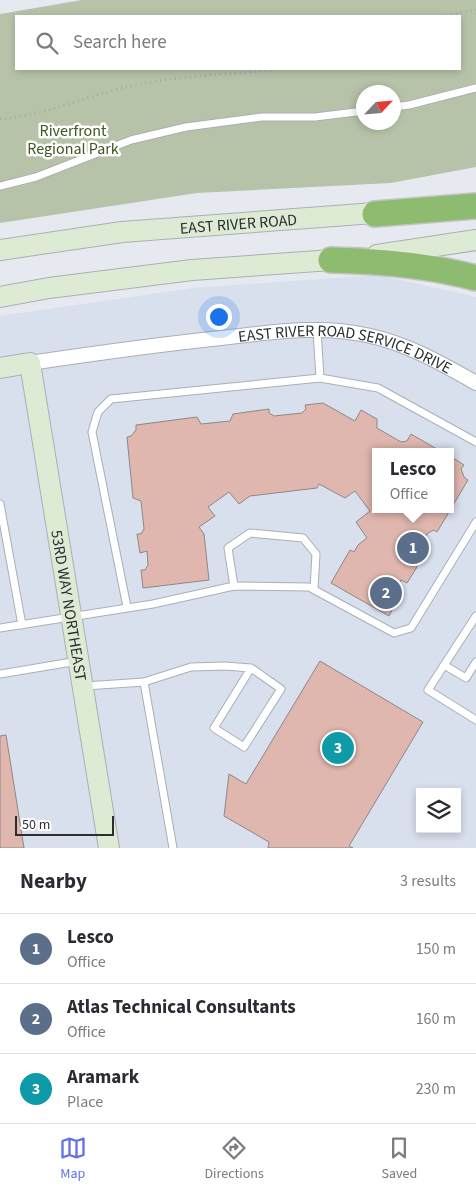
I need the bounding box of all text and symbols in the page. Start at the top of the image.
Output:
search box [15,15,461,70]
icon: search [33,29,61,57]
text: Search here [73,29,167,56]
north arrow [356,85,401,130]
park label: Riverfront Regional Park [27,120,119,160]
street label: EAST RIVER ROAD [179,209,298,240]
your location [206,304,232,330]
street label: EAST RIVER ROAD SERVICE DRIVE [237,320,456,379]
popup [372,448,454,513]
text: Lesco [390,456,436,483]
text: Office [390,483,428,505]
street label: 53RD WAY NORTHEAST [45,528,92,683]
pin: 1 [397,529,429,567]
pin: 2 [370,574,402,612]
pin: 3 [322,729,354,767]
map controls [416,788,461,833]
button: layers [416,788,461,833]
scale bar [15,813,114,836]
text: 50 m [22,815,50,835]
text: Nearby [20,866,87,896]
text: 3 results [400,870,456,892]
text: Lesco [67,924,114,951]
text: 1 [32,938,40,960]
text: 150 m [416,938,456,960]
text: Office [67,951,106,973]
text: Atlas Technical Consultants [67,994,296,1021]
text: 2 [32,1008,40,1030]
text: 160 m [416,1008,456,1030]
text: Office [67,1021,106,1043]
text: Aramark [67,1064,139,1091]
text: 3 [32,1078,40,1100]
text: 230 m [416,1078,456,1100]
text: Place [67,1091,103,1113]
tab: Map [59,1134,87,1184]
tab: Directions [205,1134,264,1184]
tab: Saved [381,1134,417,1184]

